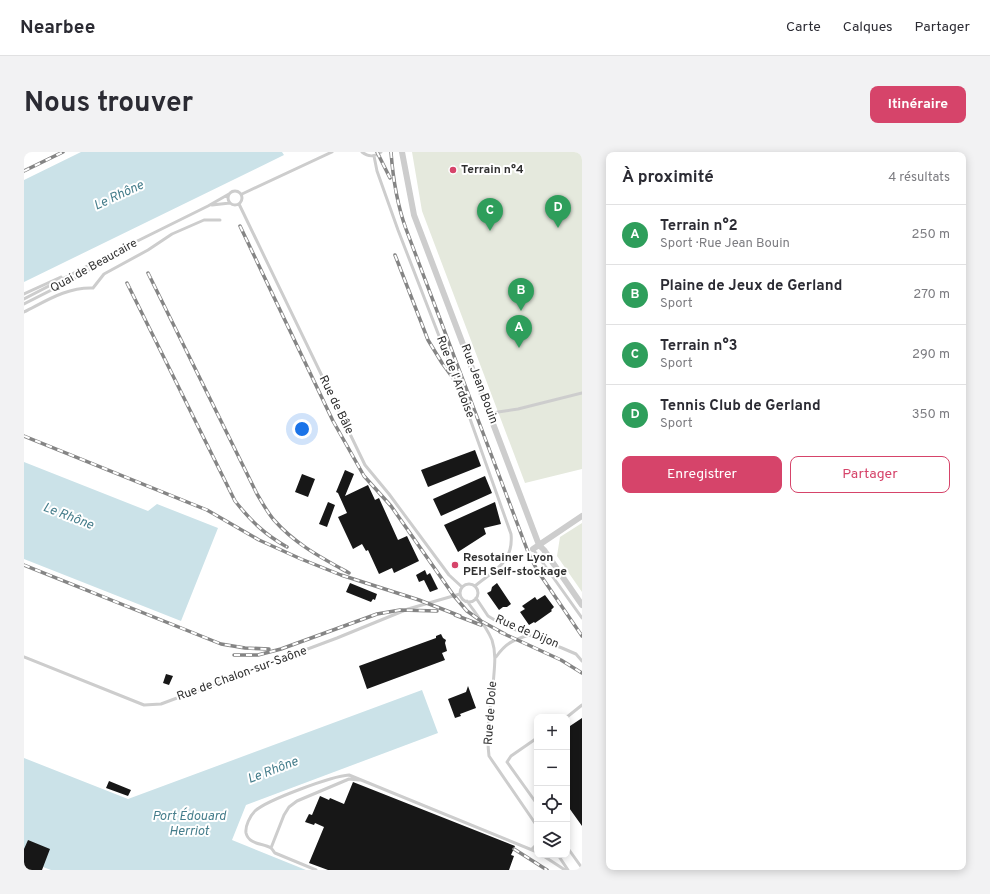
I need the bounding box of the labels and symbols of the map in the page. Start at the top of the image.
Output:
place label: Terrain n°4 [461,162,524,178]
marker: Terrain n°4 [448,165,458,175]
water label: Le Rhône [92,177,147,214]
pin: D [545,195,571,228]
pin: C [477,198,503,231]
street label: Quai de Beaucaire [48,235,140,297]
pin: B [508,278,534,311]
pin: A [506,315,532,348]
street label: Rue de l'Ardoise [432,334,478,420]
street label: Rue Jean Bouin [456,342,502,426]
street label: Rue de Bâle [315,373,357,437]
your location [292,419,312,439]
water label: Le Rhône [40,500,96,534]
place label: Resotainer Lyon PEH Self-stockage [463,550,567,580]
marker: Resotainer Lyon PEH Self-stockage [450,560,460,570]
street label: Rue de Dijon [493,611,561,653]
street label: Rue de Chalon-sur-Saône [175,643,309,705]
street label: Rue de Dole [481,680,501,746]
water label: Le Rhône [245,754,301,788]
water label: Port Édouard Herriot [152,807,227,840]

